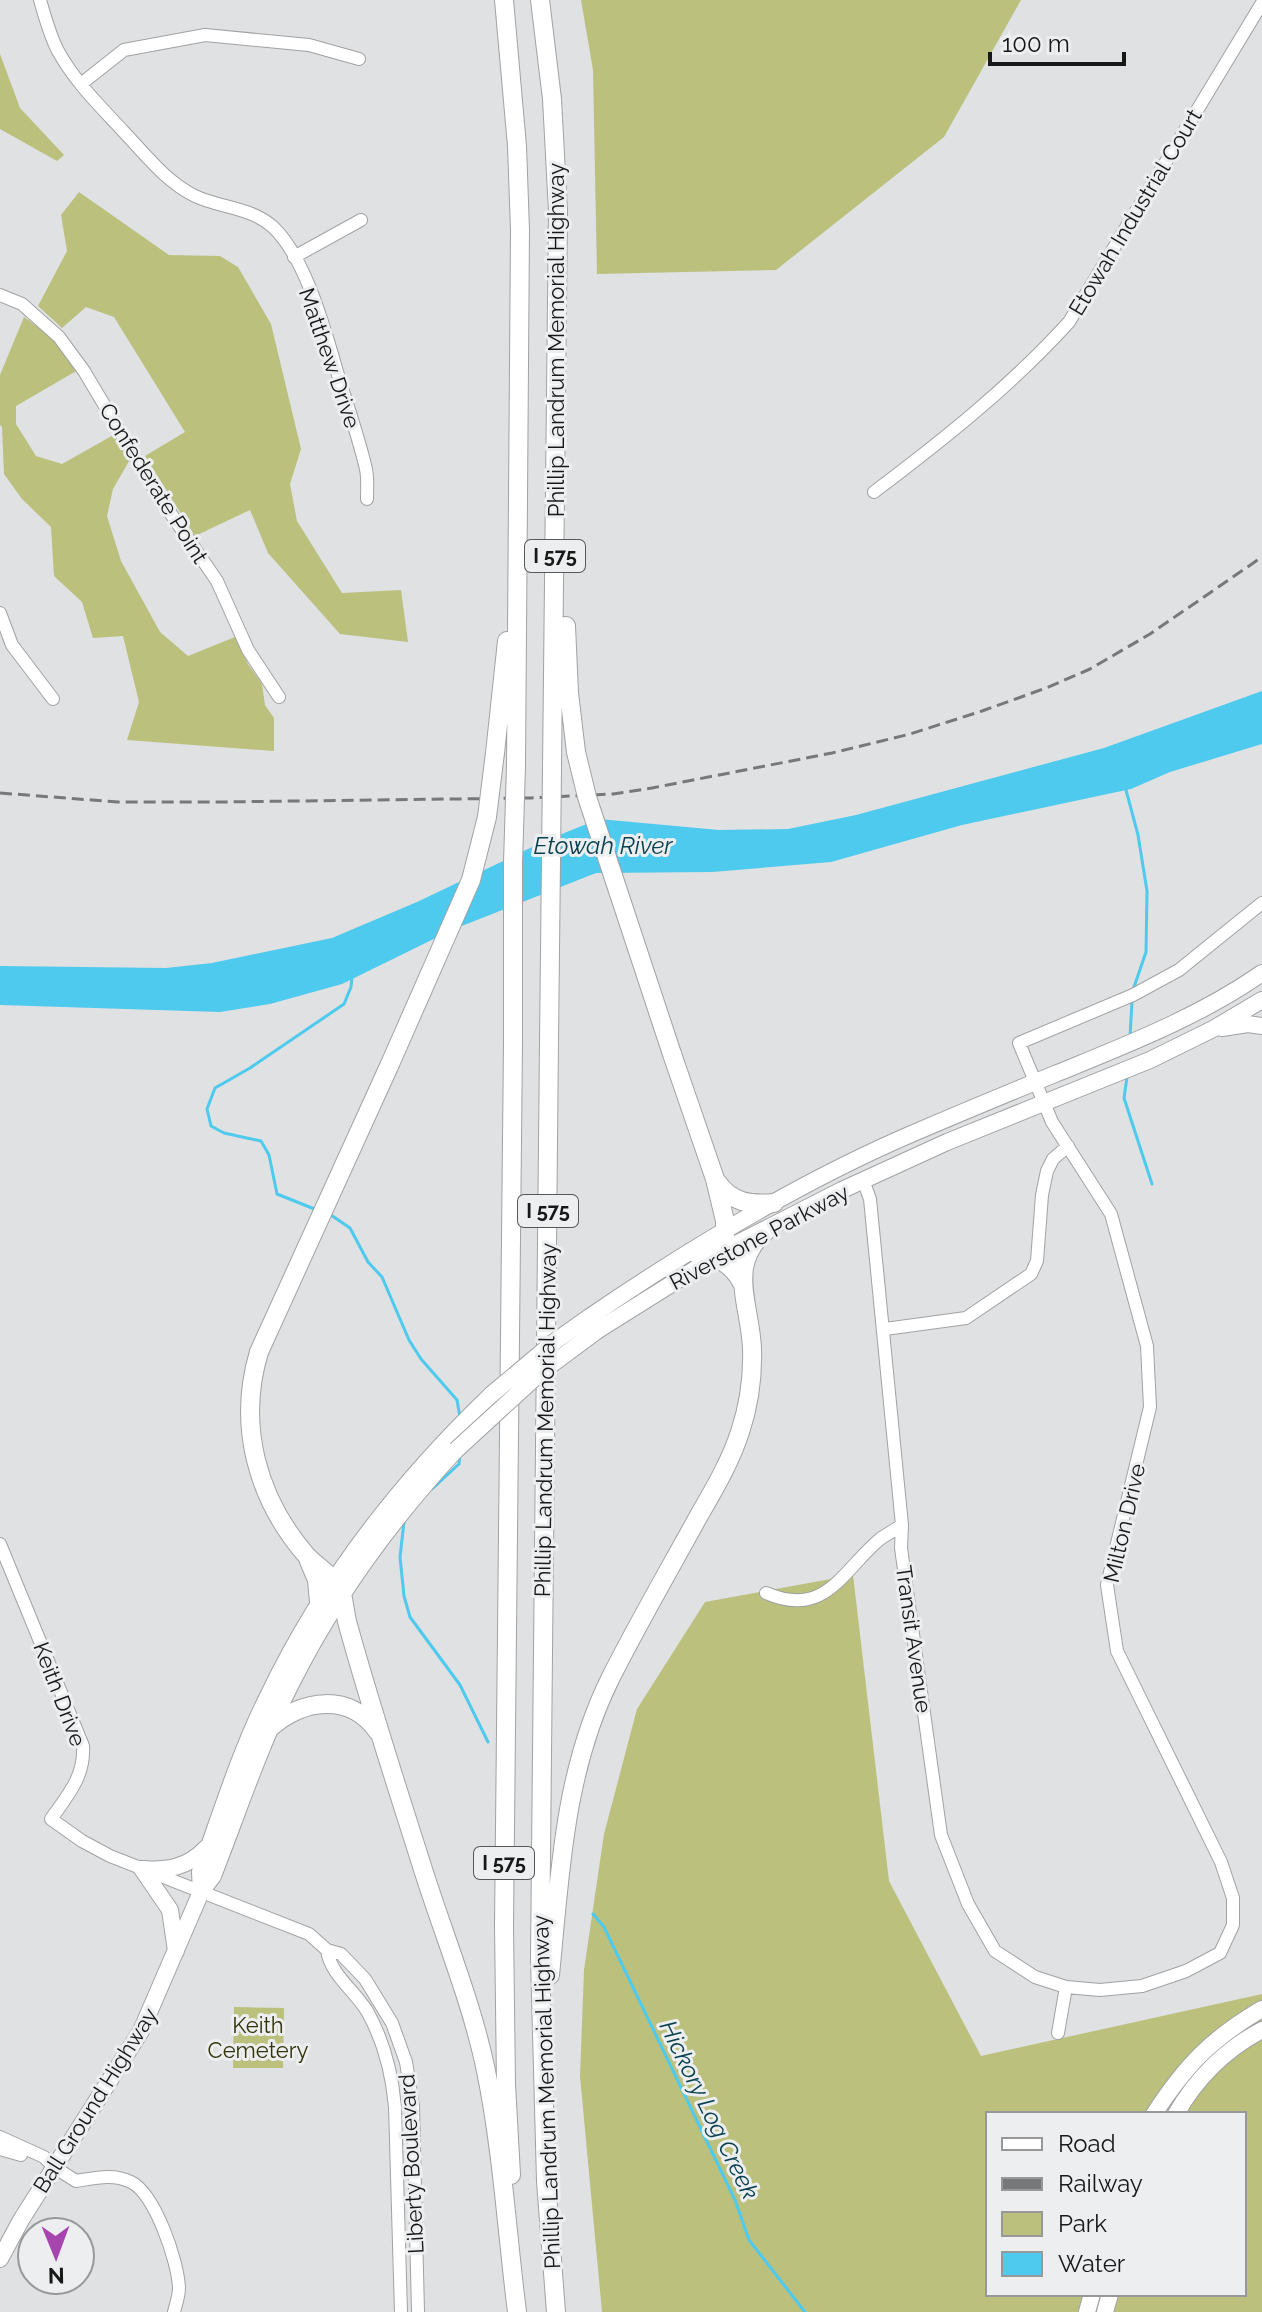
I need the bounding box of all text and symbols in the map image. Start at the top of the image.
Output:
scale bar [990,16,1124,66]
text: 100 m [1002,29,1070,58]
street label: Etowah Industrial Court [1063,104,1207,320]
street label: Phillip Landrum Memorial Highway [543,163,569,517]
street label: Matthew Drive [294,284,366,432]
street label: Confederate Point [94,398,214,568]
road number: I 575 [525,540,585,572]
water label: Etowah River [533,831,673,860]
street label: Riverstone Parkway [665,1179,853,1295]
road number: I 575 [518,1195,578,1227]
street label: Phillip Landrum Memorial Highway [529,1243,561,1597]
street label: Milton Drive [1098,1461,1150,1585]
street label: Transit Avenue [891,1563,937,1715]
street label: Keith Drive [28,1638,92,1750]
road number: I 575 [474,1847,534,1879]
street label: Phillip Landrum Memorial Highway [527,1914,565,2270]
street label: Ball Ground Highway [27,2003,163,2197]
park label: Keith Cemetery [208,2012,308,2063]
water label: Hickory Log Creek [654,2016,765,2204]
street label: Liberty Boulevard [393,2073,429,2255]
legend [986,2112,1246,2296]
text: Road [1058,2129,1116,2158]
text: Railway [1058,2169,1143,2198]
text: Park [1058,2209,1107,2238]
north arrow [16,2216,96,2296]
text: Water [1058,2249,1126,2278]
text: N [48,2263,65,2289]

